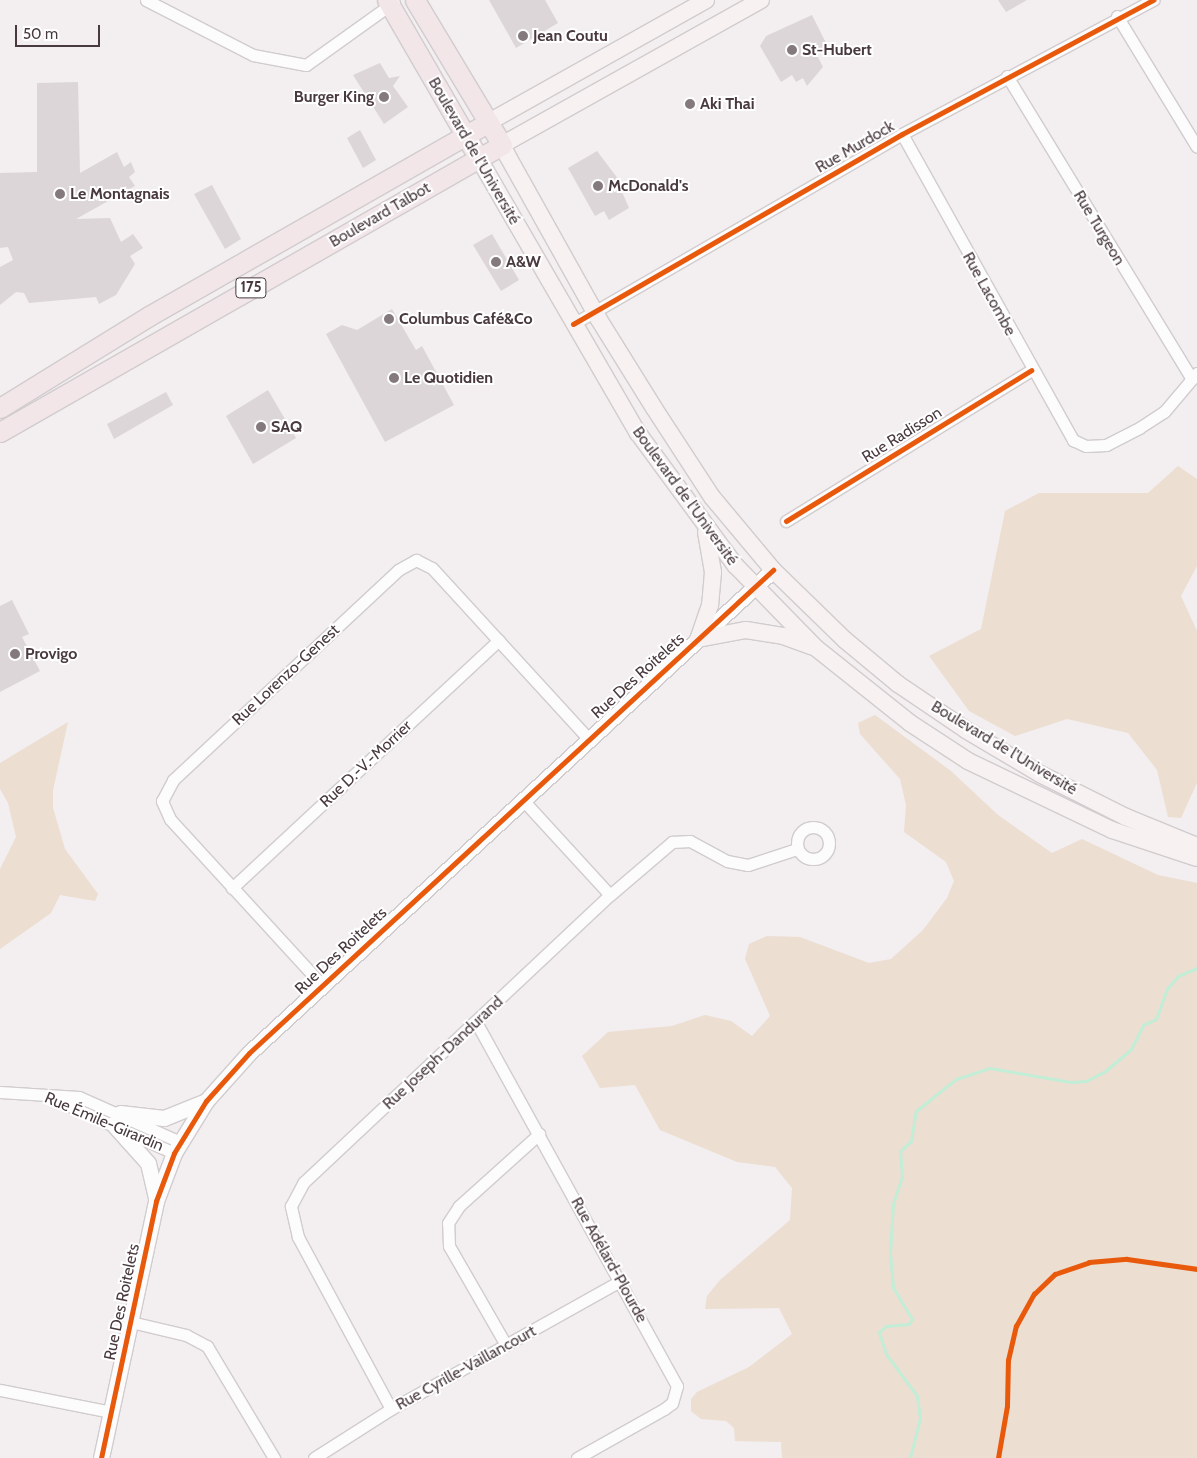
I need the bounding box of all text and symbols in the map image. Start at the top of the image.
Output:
scale bar [18,15,102,47]
text: 50 m [23,25,58,43]
place label: Jean Coutu [533,26,608,46]
marker: Jean Coutu [517,30,529,42]
place label: St-Hubert [802,40,872,60]
marker: St-Hubert [786,44,798,56]
street label: Boulevard de l'Université [424,74,524,228]
place label: Burger King [294,87,374,107]
marker: Burger King [378,91,390,103]
place label: Aki Thai [700,94,755,114]
marker: Aki Thai [684,98,696,110]
street label: Rue Murdock [812,117,898,177]
place label: McDonald's [608,176,688,196]
street label: Boulevard Talbot [326,178,434,252]
marker: McDonald's [592,180,604,192]
place label: Le Montagnais [70,184,170,204]
street label: Rue Turgeon [1069,187,1129,269]
marker: Le Montagnais [54,188,66,200]
street label: Rue Lacombe [958,249,1020,339]
place label: A&W [506,252,541,272]
marker: A&W [490,256,502,268]
road number: 175 [235,276,267,300]
place label: Columbus Café&Co [399,309,533,329]
marker: Columbus Café&Co [383,313,395,325]
place label: Le Quotidien [404,368,493,388]
marker: Le Quotidien [388,372,400,384]
street label: Rue Radisson [859,403,945,467]
place label: SAQ [271,417,302,437]
marker: SAQ [255,421,267,433]
street label: Boulevard de l'Université [628,423,742,569]
street label: Rue Lorenzo-Genest [229,621,343,729]
street label: Rue Des Roitelets [588,629,688,723]
place label: Provigo [25,644,77,664]
marker: Provigo [9,648,21,660]
street label: Boulevard de l'Université [928,697,1080,799]
street label: Rue D.-V.-Morrier [316,717,416,811]
street label: Rue Des Roitelets [291,904,391,998]
street label: Rue Joseph-Dandurand [379,992,507,1114]
street label: Rue Émile-Girardin [42,1088,166,1156]
street label: Rue Adélard-Plourde [567,1194,651,1326]
street label: Rue Des Roitelets [100,1242,144,1362]
street label: Rue Cyrille-Vaillancourt [393,1321,539,1415]

